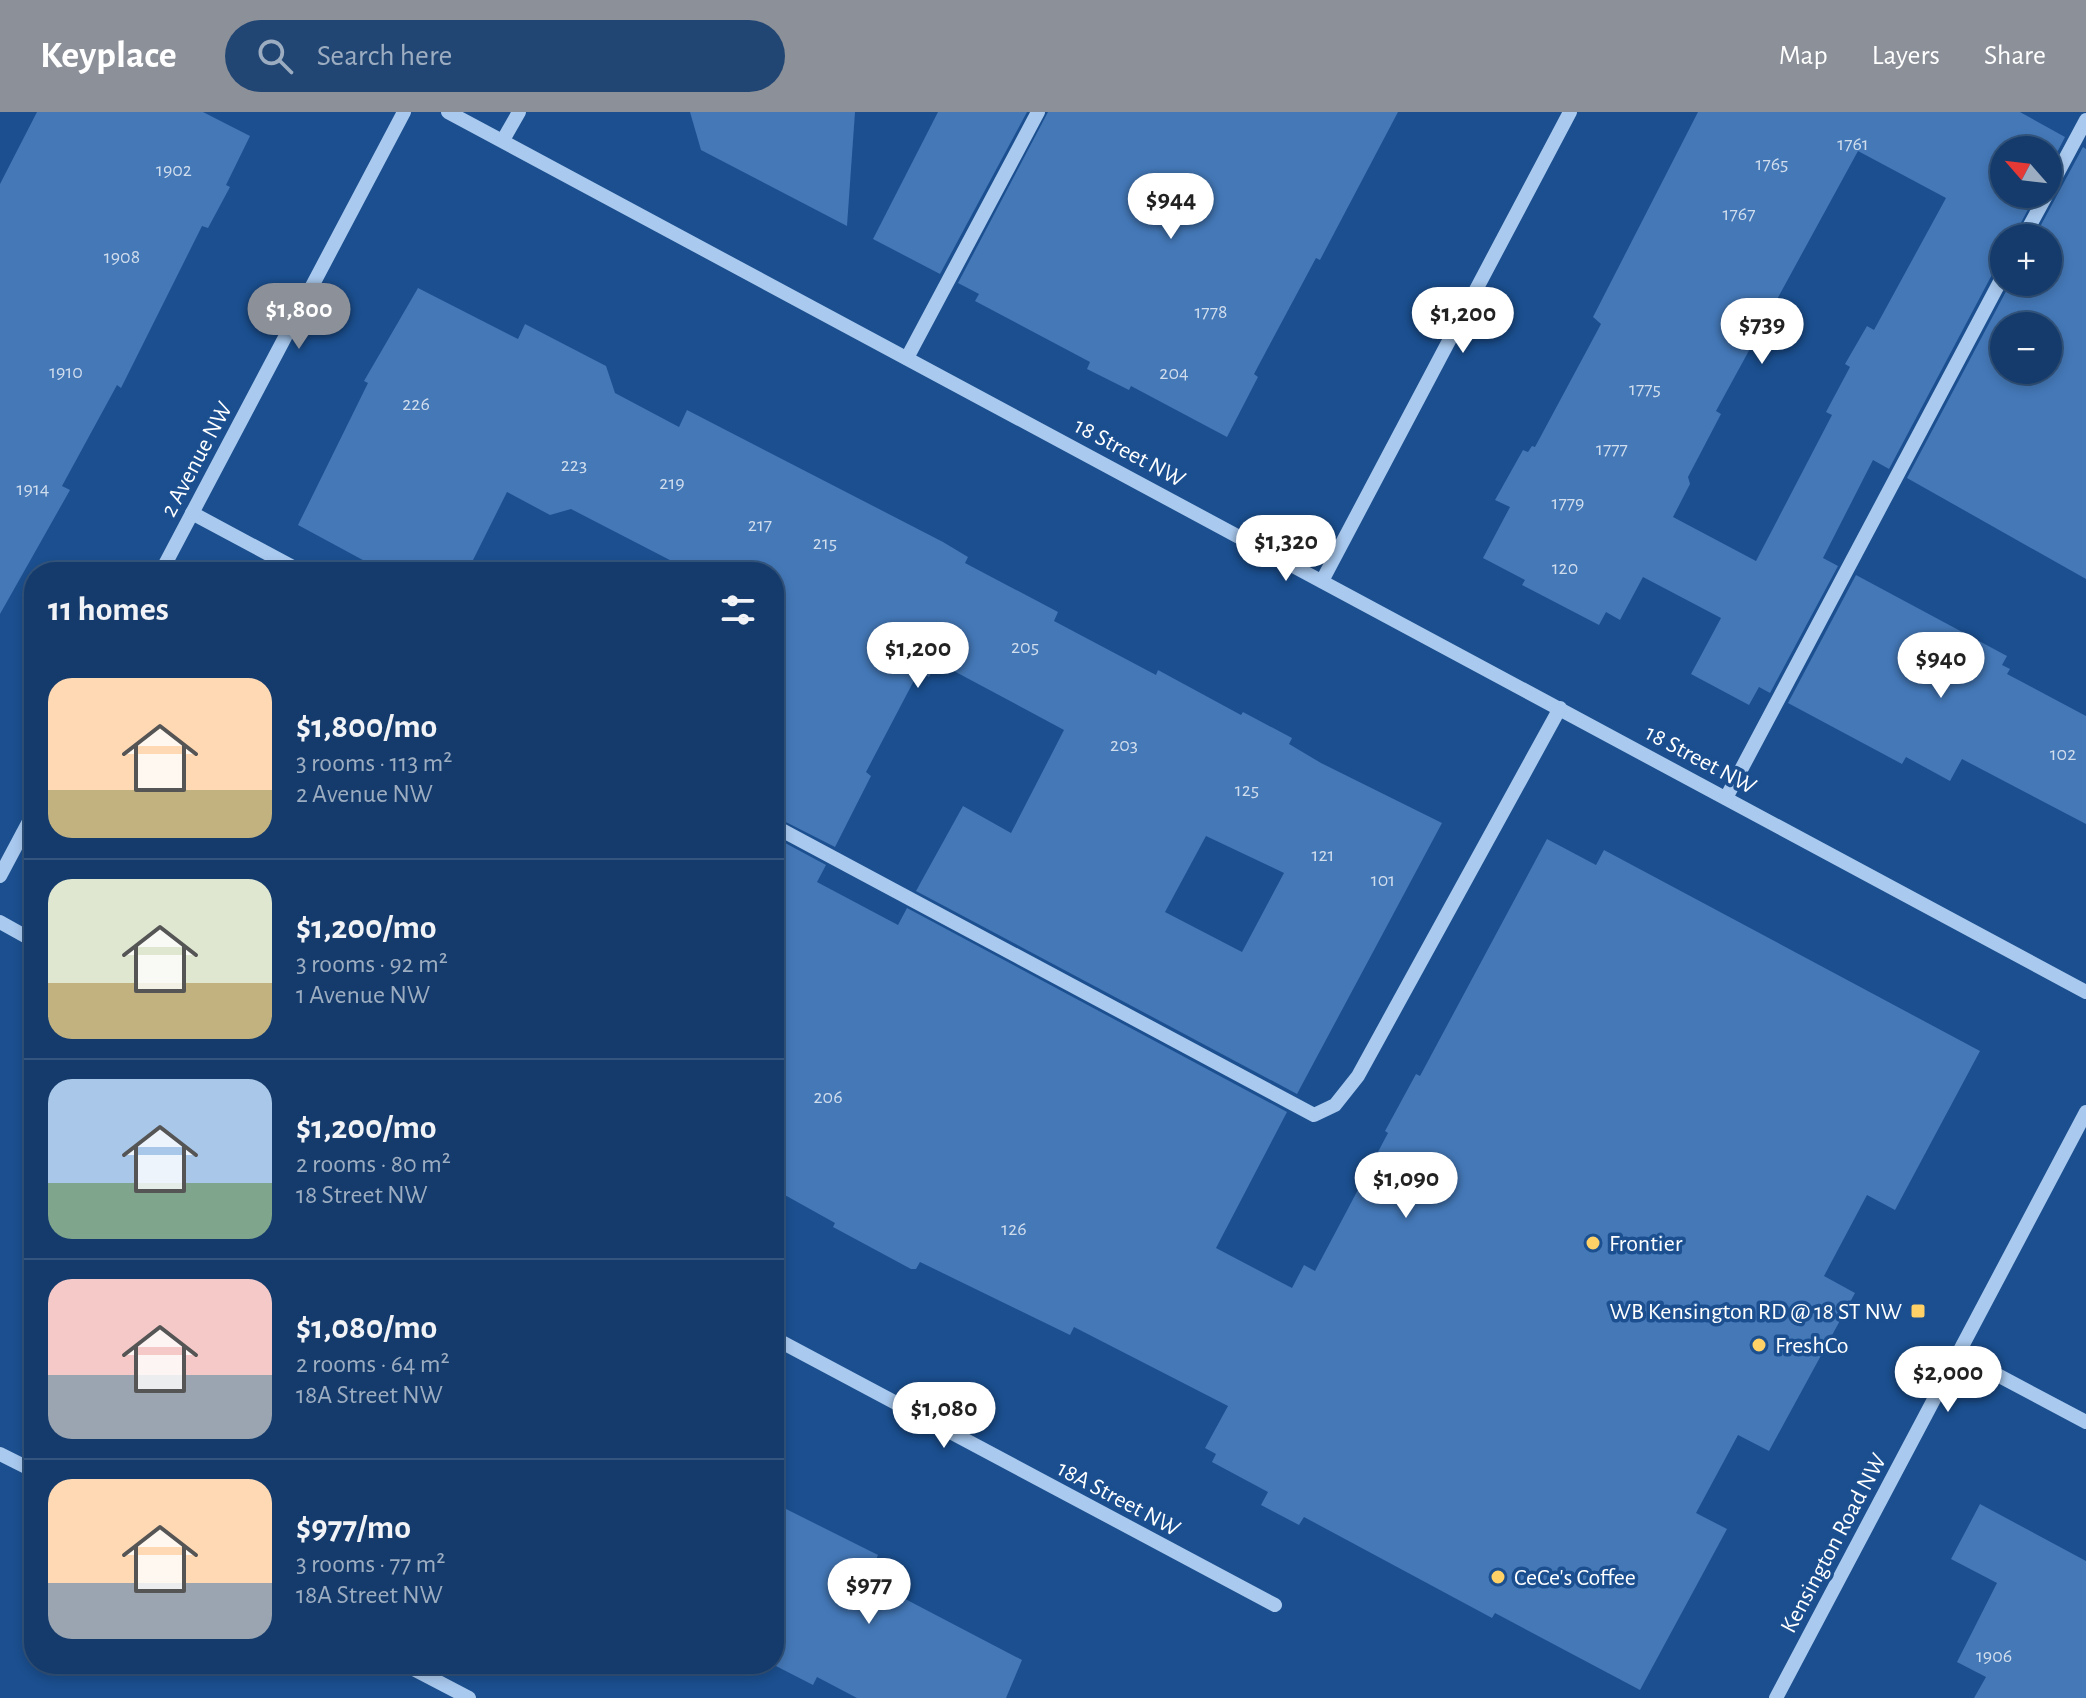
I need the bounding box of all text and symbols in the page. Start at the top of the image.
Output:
search box [225,20,785,92]
icon: search [253,34,297,78]
text: Keyplace [40,37,177,75]
text: Search here [317,41,452,71]
text: Map [1779,42,1828,70]
text: Layers [1872,42,1940,70]
text: Share [1984,42,2046,70]
house number: 1761 [1837,134,1869,154]
north arrow [1990,136,2062,208]
map controls [1990,136,2062,384]
house number: 1765 [1756,154,1788,174]
house number: 1902 [156,160,192,180]
pin: $944 [1124,173,1218,241]
text: $944 [1146,186,1196,212]
house number: 1767 [1723,204,1755,224]
button: + [1990,224,2062,296]
house number: 1908 [104,247,140,267]
pin: $1,800 [234,283,364,351]
pin: $1,200 [1398,287,1528,355]
text: $1,800 [266,296,332,322]
pin: $739 [1715,298,1809,366]
text: $1,200 [1430,300,1496,326]
house number: 1778 [1194,302,1228,322]
text: $739 [1739,311,1785,337]
button: − [1990,312,2062,384]
house number: 1910 [49,362,83,382]
house number: 204 [1159,363,1189,383]
house number: 1775 [1629,379,1661,399]
house number: 226 [402,394,430,414]
street label: 2 Avenue NW [157,398,237,521]
street label: 18 Street NW [1070,414,1189,492]
house number: 1777 [1596,439,1628,459]
house number: 223 [561,455,587,475]
house number: 219 [659,473,685,493]
house number: 1914 [17,479,49,499]
house number: 1779 [1552,493,1584,513]
house number: 217 [748,515,772,535]
pin: $1,320 [1221,515,1351,583]
text: $1,320 [1254,528,1318,554]
house number: 215 [813,533,837,553]
house number: 120 [1552,558,1578,578]
icon: filters [716,588,760,632]
text: 11 homes [48,593,169,627]
pin: $1,200 [853,622,983,690]
pin: $940 [1894,632,1988,700]
text: $1,200 [885,635,951,661]
house number: 205 [1011,637,1039,657]
text: $940 [1916,645,1966,671]
icon: home [112,710,208,806]
text: $1,800/mo [296,710,437,744]
street label: 18 Street NW [1641,721,1760,799]
house number: 203 [1110,735,1138,755]
house number: 102 [2050,744,2076,764]
text: 3 rooms · 113 m² [296,750,452,776]
house number: 125 [1235,780,1259,800]
text: 2 Avenue NW [296,781,433,807]
house number: 121 [1312,845,1334,865]
house number: 101 [1371,870,1395,890]
icon: home [112,911,208,1007]
text: $1,200/mo [296,911,437,945]
text: 3 rooms · 92 m² [296,951,448,977]
text: 1 Avenue NW [296,982,430,1008]
house number: 206 [813,1087,843,1107]
icon: home [112,1111,208,1207]
text: $1,200/mo [296,1111,437,1145]
text: 2 rooms · 80 m² [296,1151,451,1177]
pin: $1,090 [1341,1152,1471,1220]
text: $1,090 [1373,1165,1439,1191]
text: 18 Street NW [296,1182,428,1208]
house number: 126 [1001,1219,1027,1239]
place label: Frontier [1609,1232,1683,1256]
marker: Frontier [1584,1234,1602,1252]
place label: WB Kensington RD @ 18 ST NW [1610,1300,1903,1324]
marker: WB Kensington RD @ 18 ST NW [1909,1302,1927,1320]
icon: home [112,1311,208,1407]
text: $1,080/mo [296,1311,437,1345]
place label: FreshCo [1775,1334,1848,1358]
marker: FreshCo [1750,1336,1768,1354]
pin: $2,000 [1883,1346,2013,1414]
text: 2 rooms · 64 m² [296,1351,450,1377]
text: $2,000 [1913,1359,1983,1385]
text: 18A Street NW [296,1382,443,1408]
pin: $1,080 [879,1382,1009,1450]
text: $1,080 [911,1395,977,1421]
street label: Kensington Road NW [1777,1449,1891,1637]
street label: 18A Street NW [1053,1457,1184,1542]
icon: home [112,1511,208,1607]
text: $977/mo [296,1511,411,1545]
text: 3 rooms · 77 m² [296,1551,445,1577]
pin: $977 [822,1558,916,1626]
place label: CeCe's Coffee [1514,1566,1636,1590]
marker: CeCe's Coffee [1489,1568,1507,1586]
text: $977 [846,1571,892,1597]
text: 18A Street NW [296,1582,443,1608]
house number: 1906 [1976,1646,2012,1666]

